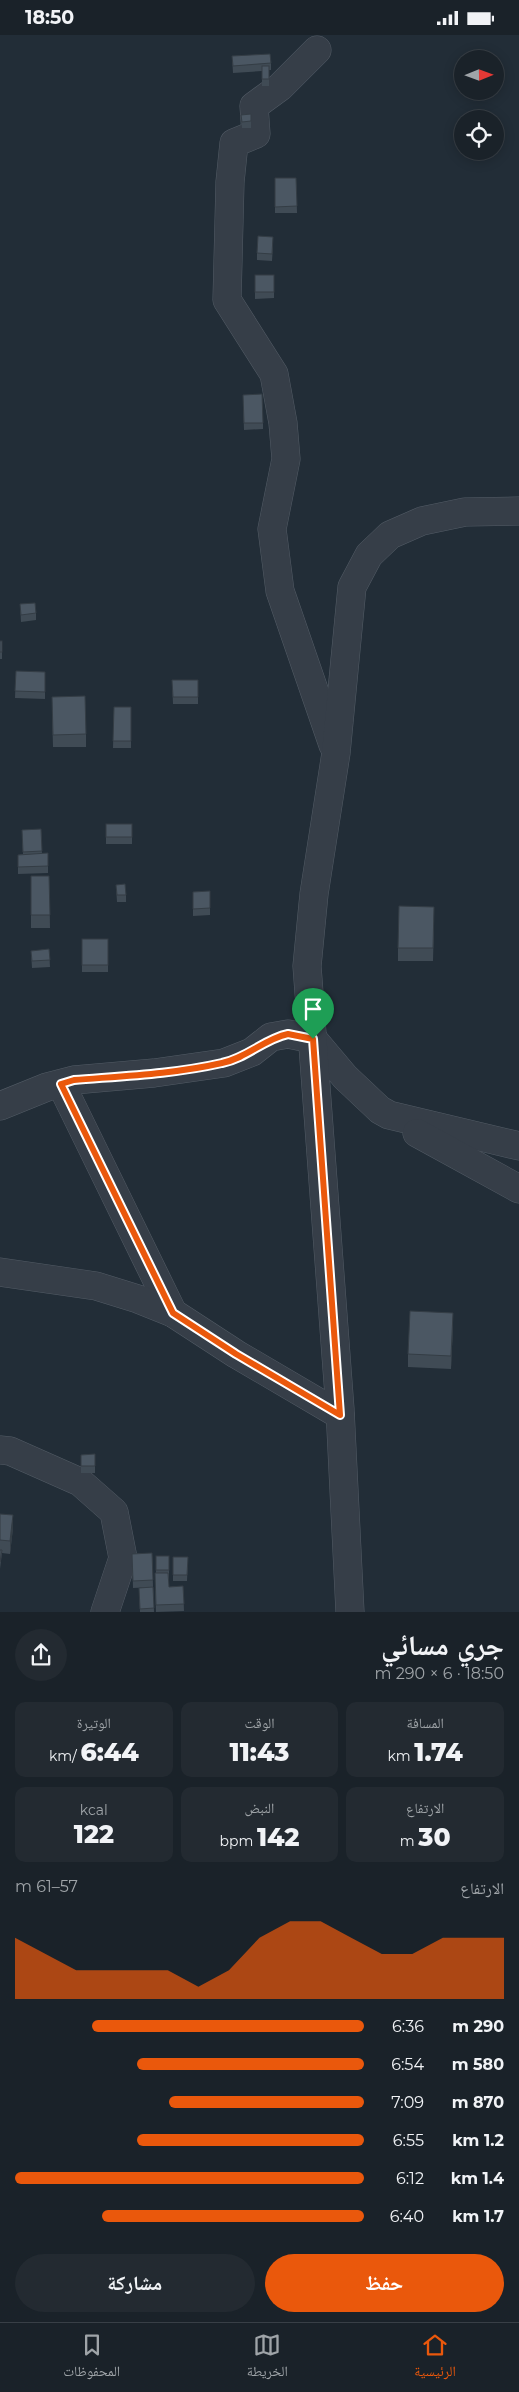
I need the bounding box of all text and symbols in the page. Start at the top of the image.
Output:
text: 18:50 [25,6,74,29]
north arrow [454,50,504,100]
map controls [454,50,504,160]
button: locate [454,110,504,160]
pin [292,988,334,1039]
icon: arrive [299,995,327,1023]
text: جري مسائي [381,1628,504,1662]
button: share [15,1629,67,1681]
text: 18:50 · 6 × 290 m [375,1664,504,1683]
text: الوتيرة [77,1714,111,1732]
text: الوقت [244,1714,275,1732]
text: المسافة [407,1714,444,1732]
text: 6:44 [80,1737,139,1767]
text: 11:43 [230,1737,289,1767]
text: 1.74 [414,1737,463,1767]
text: /km [49,1747,80,1765]
text: km [388,1747,414,1765]
text: النبض [245,1799,274,1817]
text: الارتفاع [406,1799,444,1817]
text: kcal [80,1801,108,1819]
text: 122 [74,1819,114,1849]
text: 142 [257,1822,300,1852]
text: 30 [418,1822,451,1852]
text: bpm [219,1832,257,1850]
text: m [400,1832,418,1850]
text: 57–61 m [15,1877,78,1896]
text: الارتفاع [460,1879,504,1898]
text: 6:36 [392,2017,424,2036]
text: 290 m [452,2017,504,2036]
text: 6:54 [391,2055,424,2074]
text: 580 m [452,2055,504,2074]
text: 7:09 [391,2093,424,2112]
text: 870 m [452,2093,504,2112]
text: 6:55 [393,2131,424,2150]
text: 1.2 km [452,2131,504,2150]
text: 6:12 [396,2169,424,2188]
text: 1.4 km [451,2169,504,2188]
text: 6:40 [390,2207,424,2226]
text: 1.7 km [452,2207,504,2226]
button: مشاركة [15,2254,255,2312]
button: حفظ [265,2254,504,2312]
tab: المحفوظات [63,2331,120,2385]
tab: الخريطة [247,2331,288,2385]
tab: الرئيسية [414,2331,456,2385]

